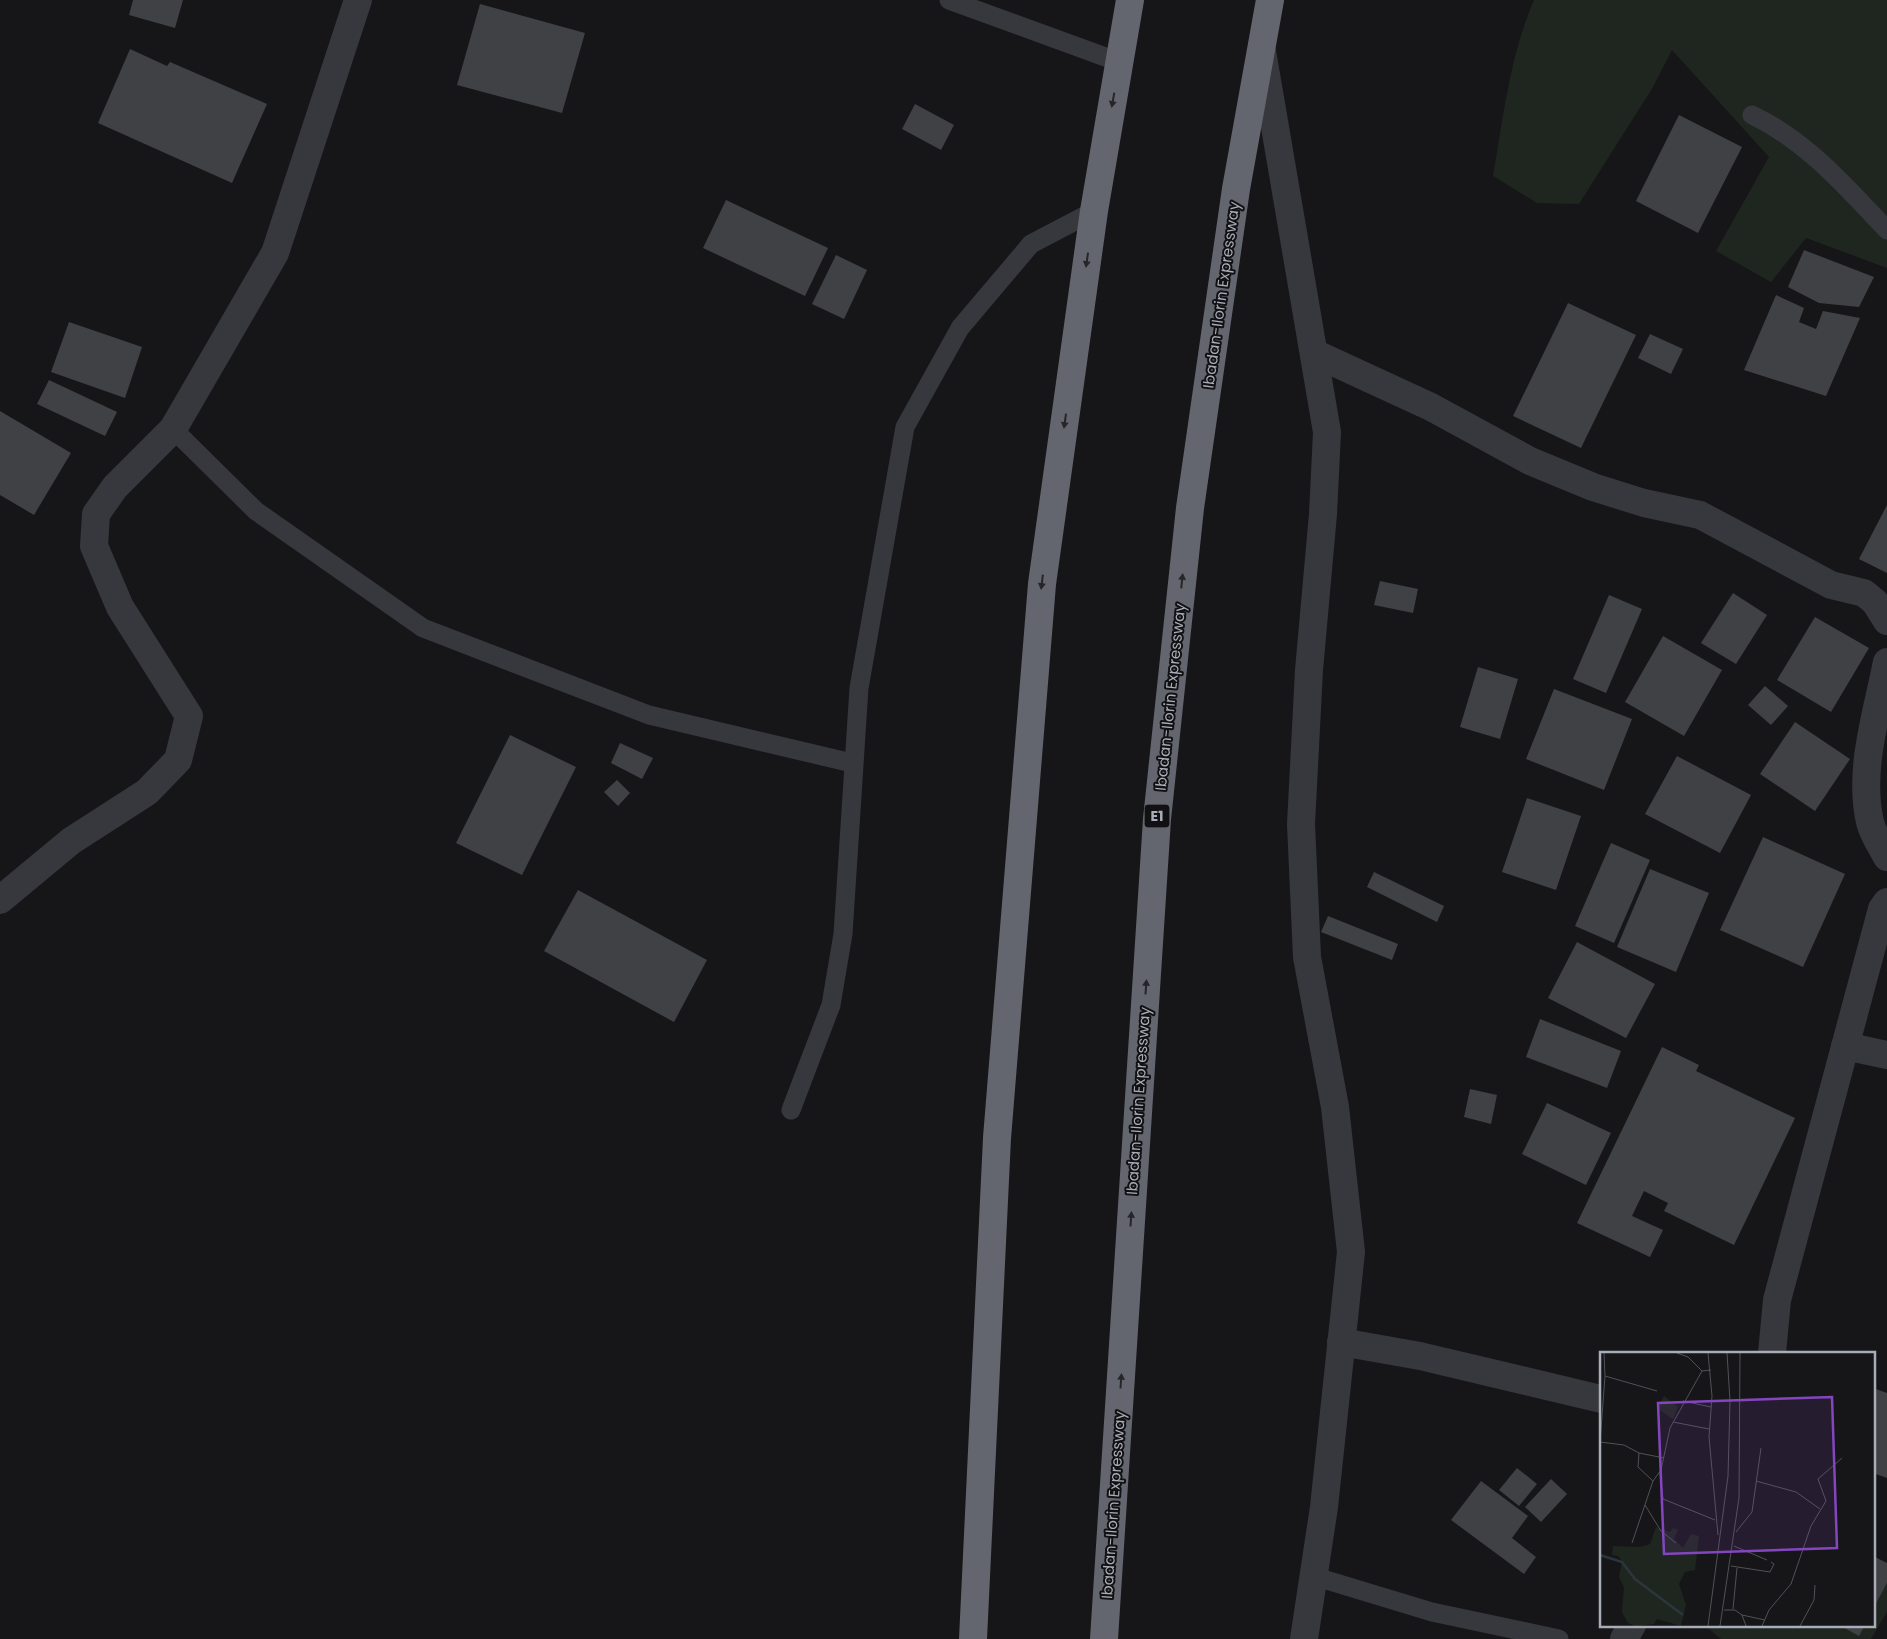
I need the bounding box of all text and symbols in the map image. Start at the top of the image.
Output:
one-way arrow [1108,92,1116,108]
street label: Ibadan-Ilorin Expressway [1197,200,1245,390]
one-way arrow [1083,252,1091,268]
one-way arrow [1060,413,1068,429]
one-way arrow [1178,572,1186,588]
one-way arrow [1038,574,1046,590]
street label: Ibadan-Ilorin Expressway [1150,602,1190,792]
road number: E1 [1144,804,1170,828]
one-way arrow [1142,978,1150,994]
street label: Ibadan-Ilorin Expressway [1121,1006,1155,1196]
one-way arrow [1127,1210,1135,1226]
inset map [1600,1352,1874,1626]
one-way arrow [1117,1373,1125,1389]
street label: Ibadan-Ilorin Expressway [1096,1410,1130,1600]

